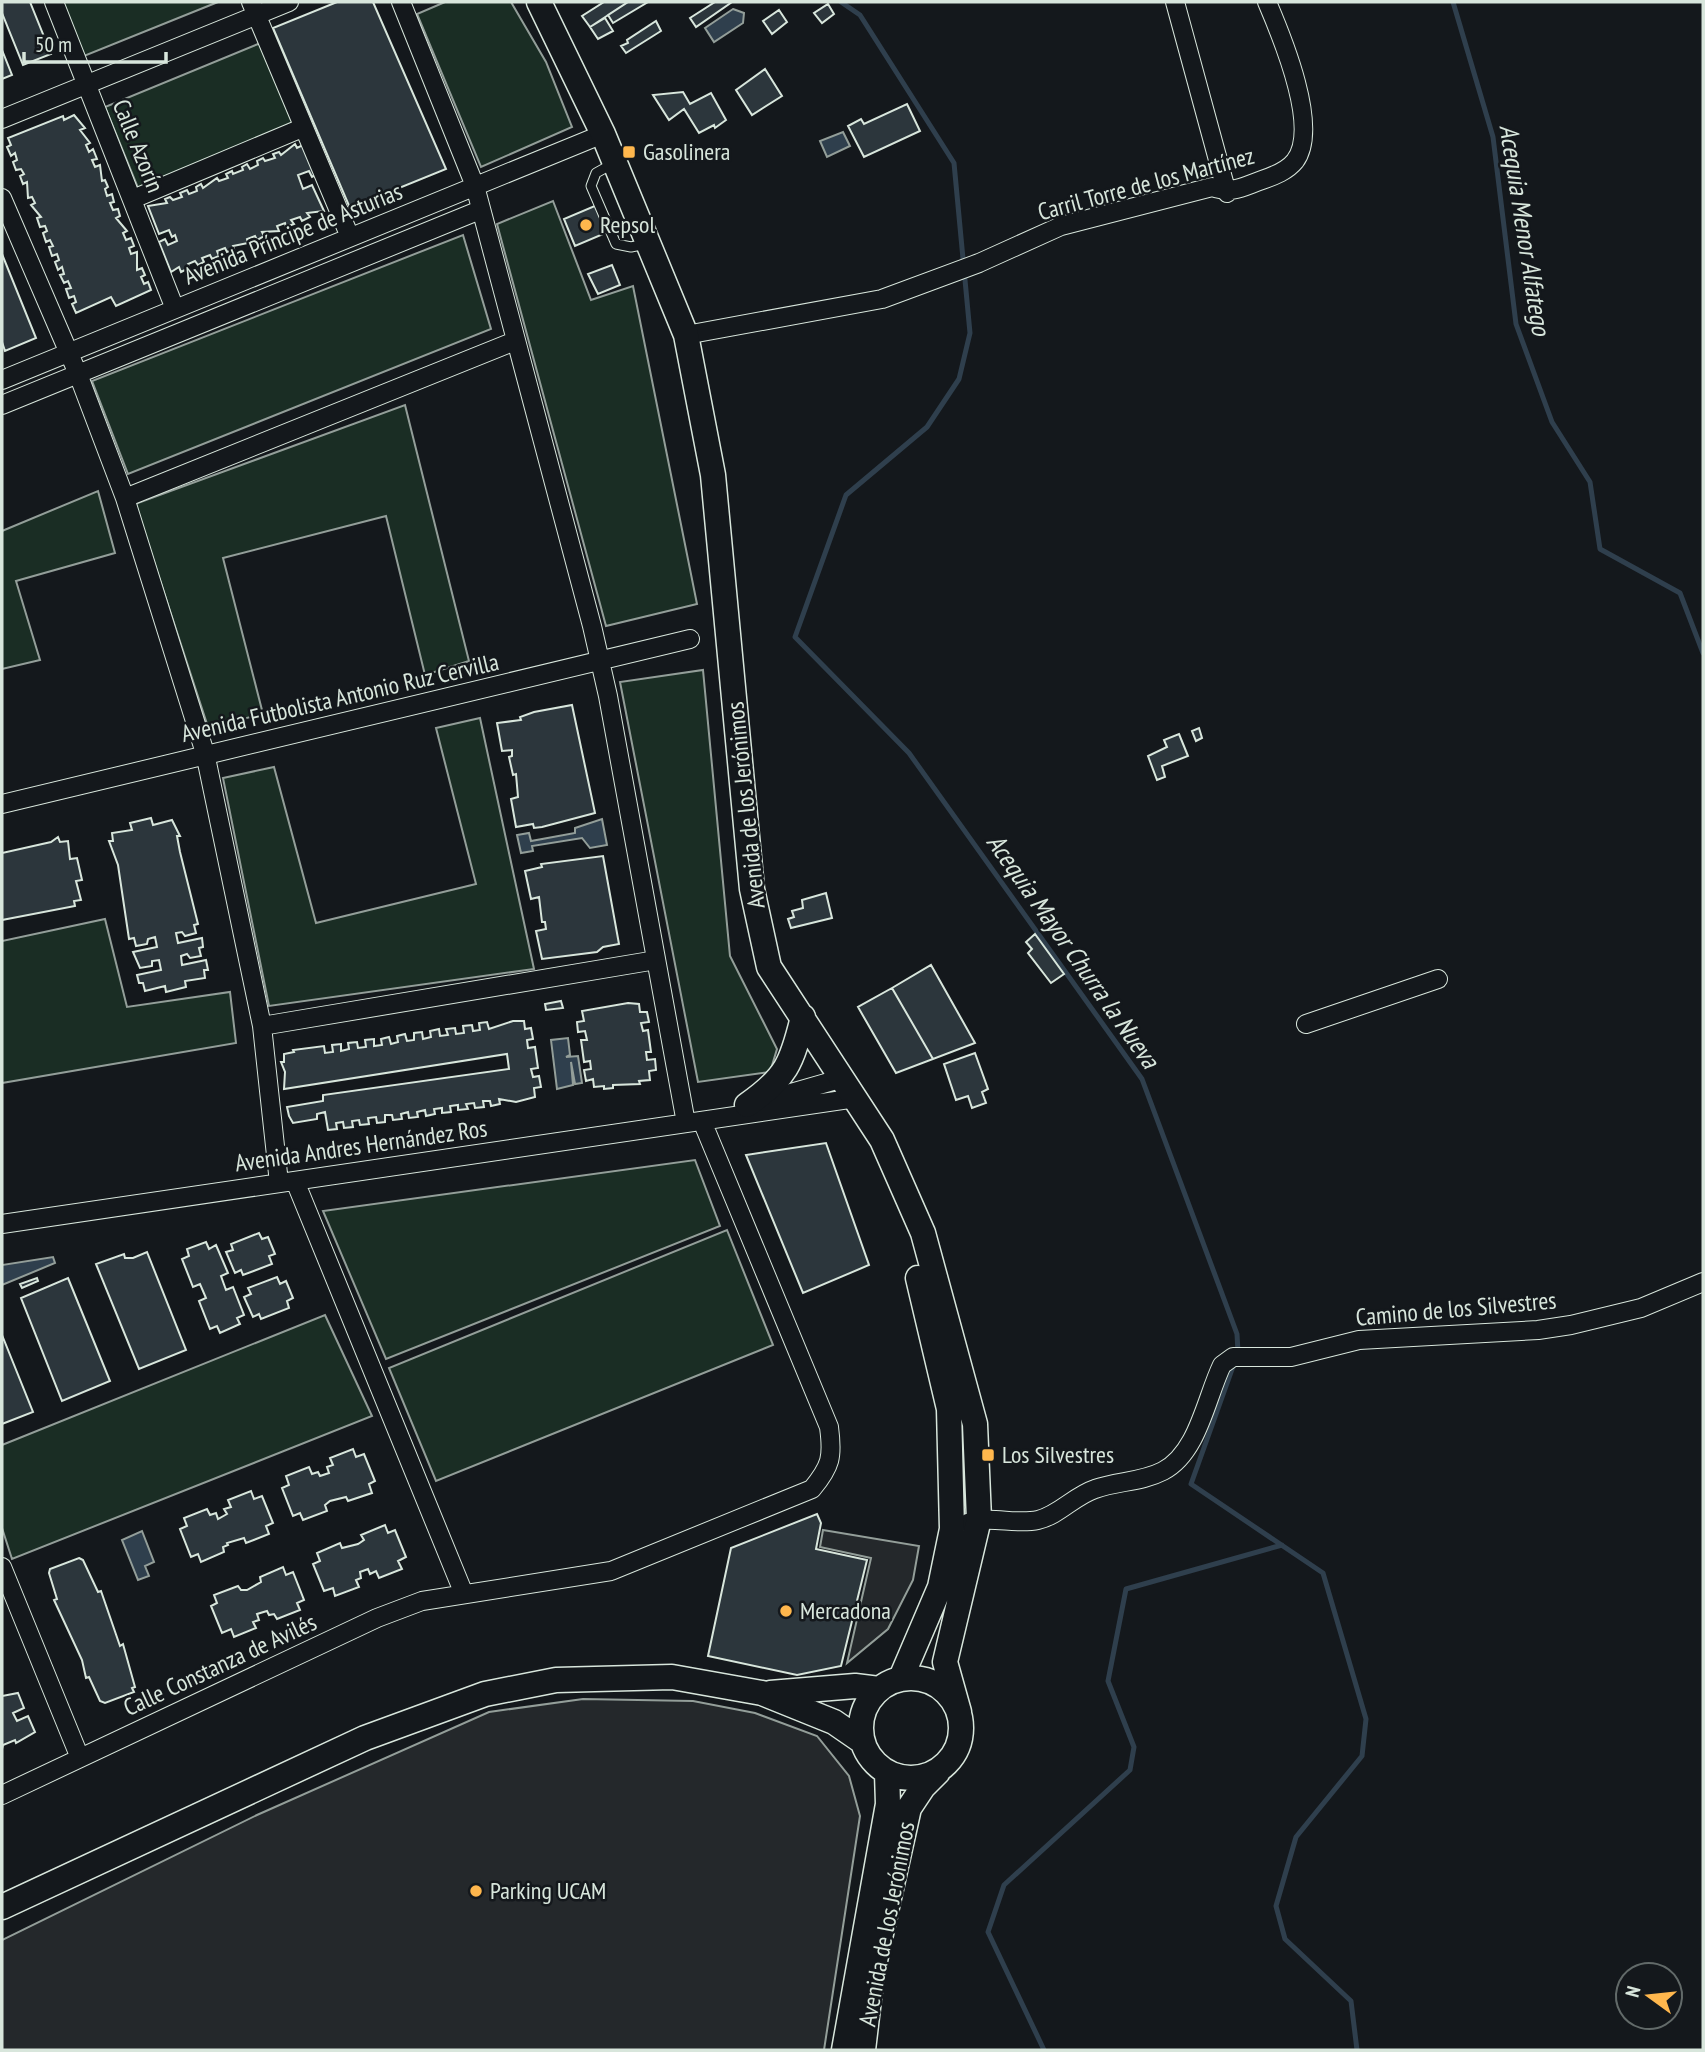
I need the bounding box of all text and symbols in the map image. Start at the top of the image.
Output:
scale bar [24,21,166,65]
text: 50 m [35,31,72,58]
street label: Calle Azorín [106,95,171,197]
water label: Acequia Menor Alfatego [1493,122,1559,339]
place label: Gasolinera [643,136,730,167]
street label: Carril Torre de los Martínez [1034,140,1257,227]
marker: Gasolinera [621,144,637,160]
street label: Avenida Príncipe de Asturias [179,176,407,292]
place label: Repsol [600,209,655,240]
marker: Repsol [578,217,594,233]
street label: Avenida Futbolista Antonio Ruz Cervilla [178,646,502,749]
street label: Avenida de los Jerónimos [719,700,772,910]
water label: Acequia Mayor Churra la Nueva [980,827,1168,1076]
street label: Avenida Andres Hernández Ros [233,1112,489,1179]
street label: Camino de los Silvestres [1354,1284,1558,1333]
place label: Los Silvestres [1002,1439,1114,1470]
marker: Los Silvestres [980,1447,996,1463]
place label: Mercadona [800,1595,891,1626]
marker: Mercadona [778,1603,794,1619]
street label: Calle Constanza de Avilés [118,1606,321,1723]
street label: Avenida de los Jerónimos [851,1819,922,2029]
place label: Parking UCAM [490,1875,606,1906]
marker: Parking UCAM [468,1883,484,1899]
north arrow [1614,1961,1684,2031]
text: N [1620,1984,1645,2000]

